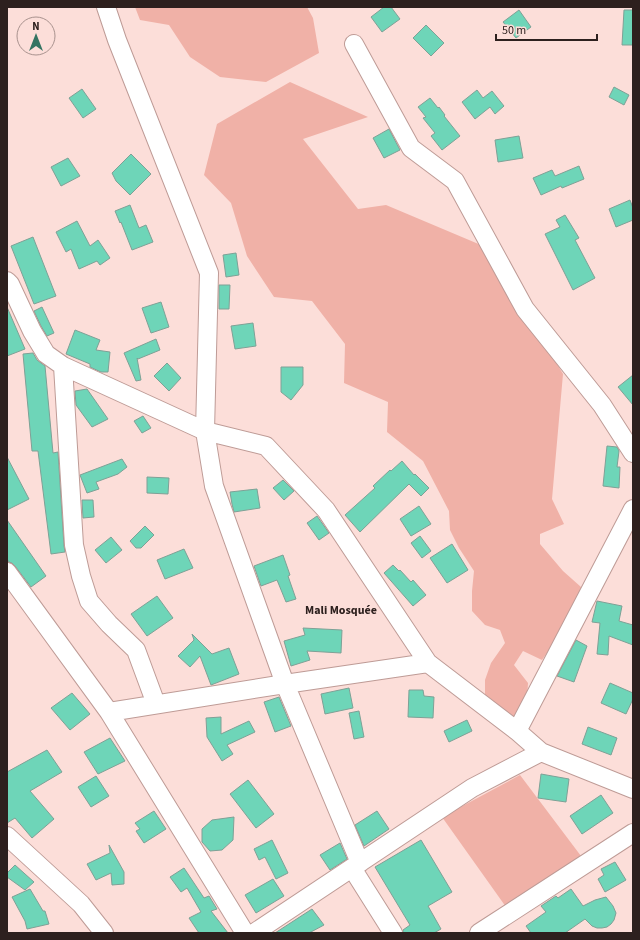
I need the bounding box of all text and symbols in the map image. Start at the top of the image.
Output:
north arrow [16,16,56,56]
scale bar [496,16,597,42]
text: N [32,19,40,34]
text: 50 m [502,22,526,39]
district label: Mali Mosquée [305,602,377,619]

